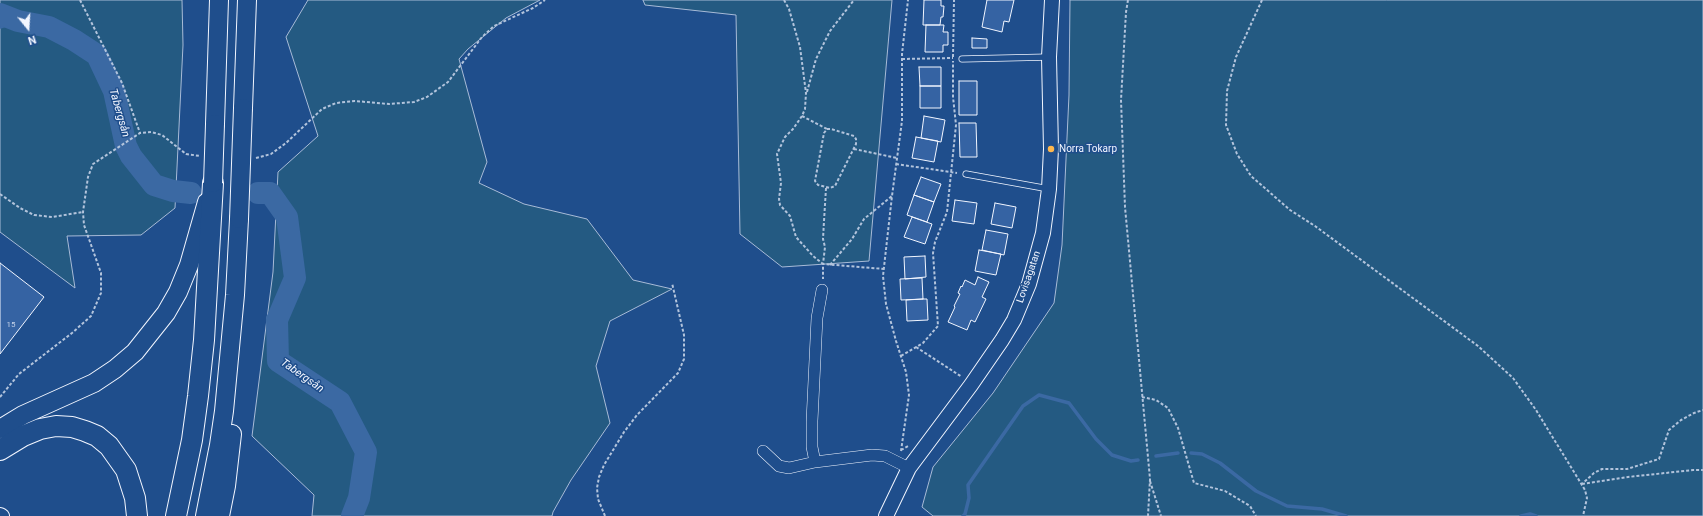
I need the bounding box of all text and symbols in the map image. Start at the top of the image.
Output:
north arrow [8,8,48,48]
text: N [26,33,38,47]
water label: Tabergsån [106,87,132,139]
place label: Norra Tokarp [1059,143,1117,155]
marker: Norra Tokarp [1046,144,1056,154]
street label: Lovisagatan [1015,249,1043,305]
house number: 15 [7,320,15,330]
water label: Tabergsån [278,356,326,396]

